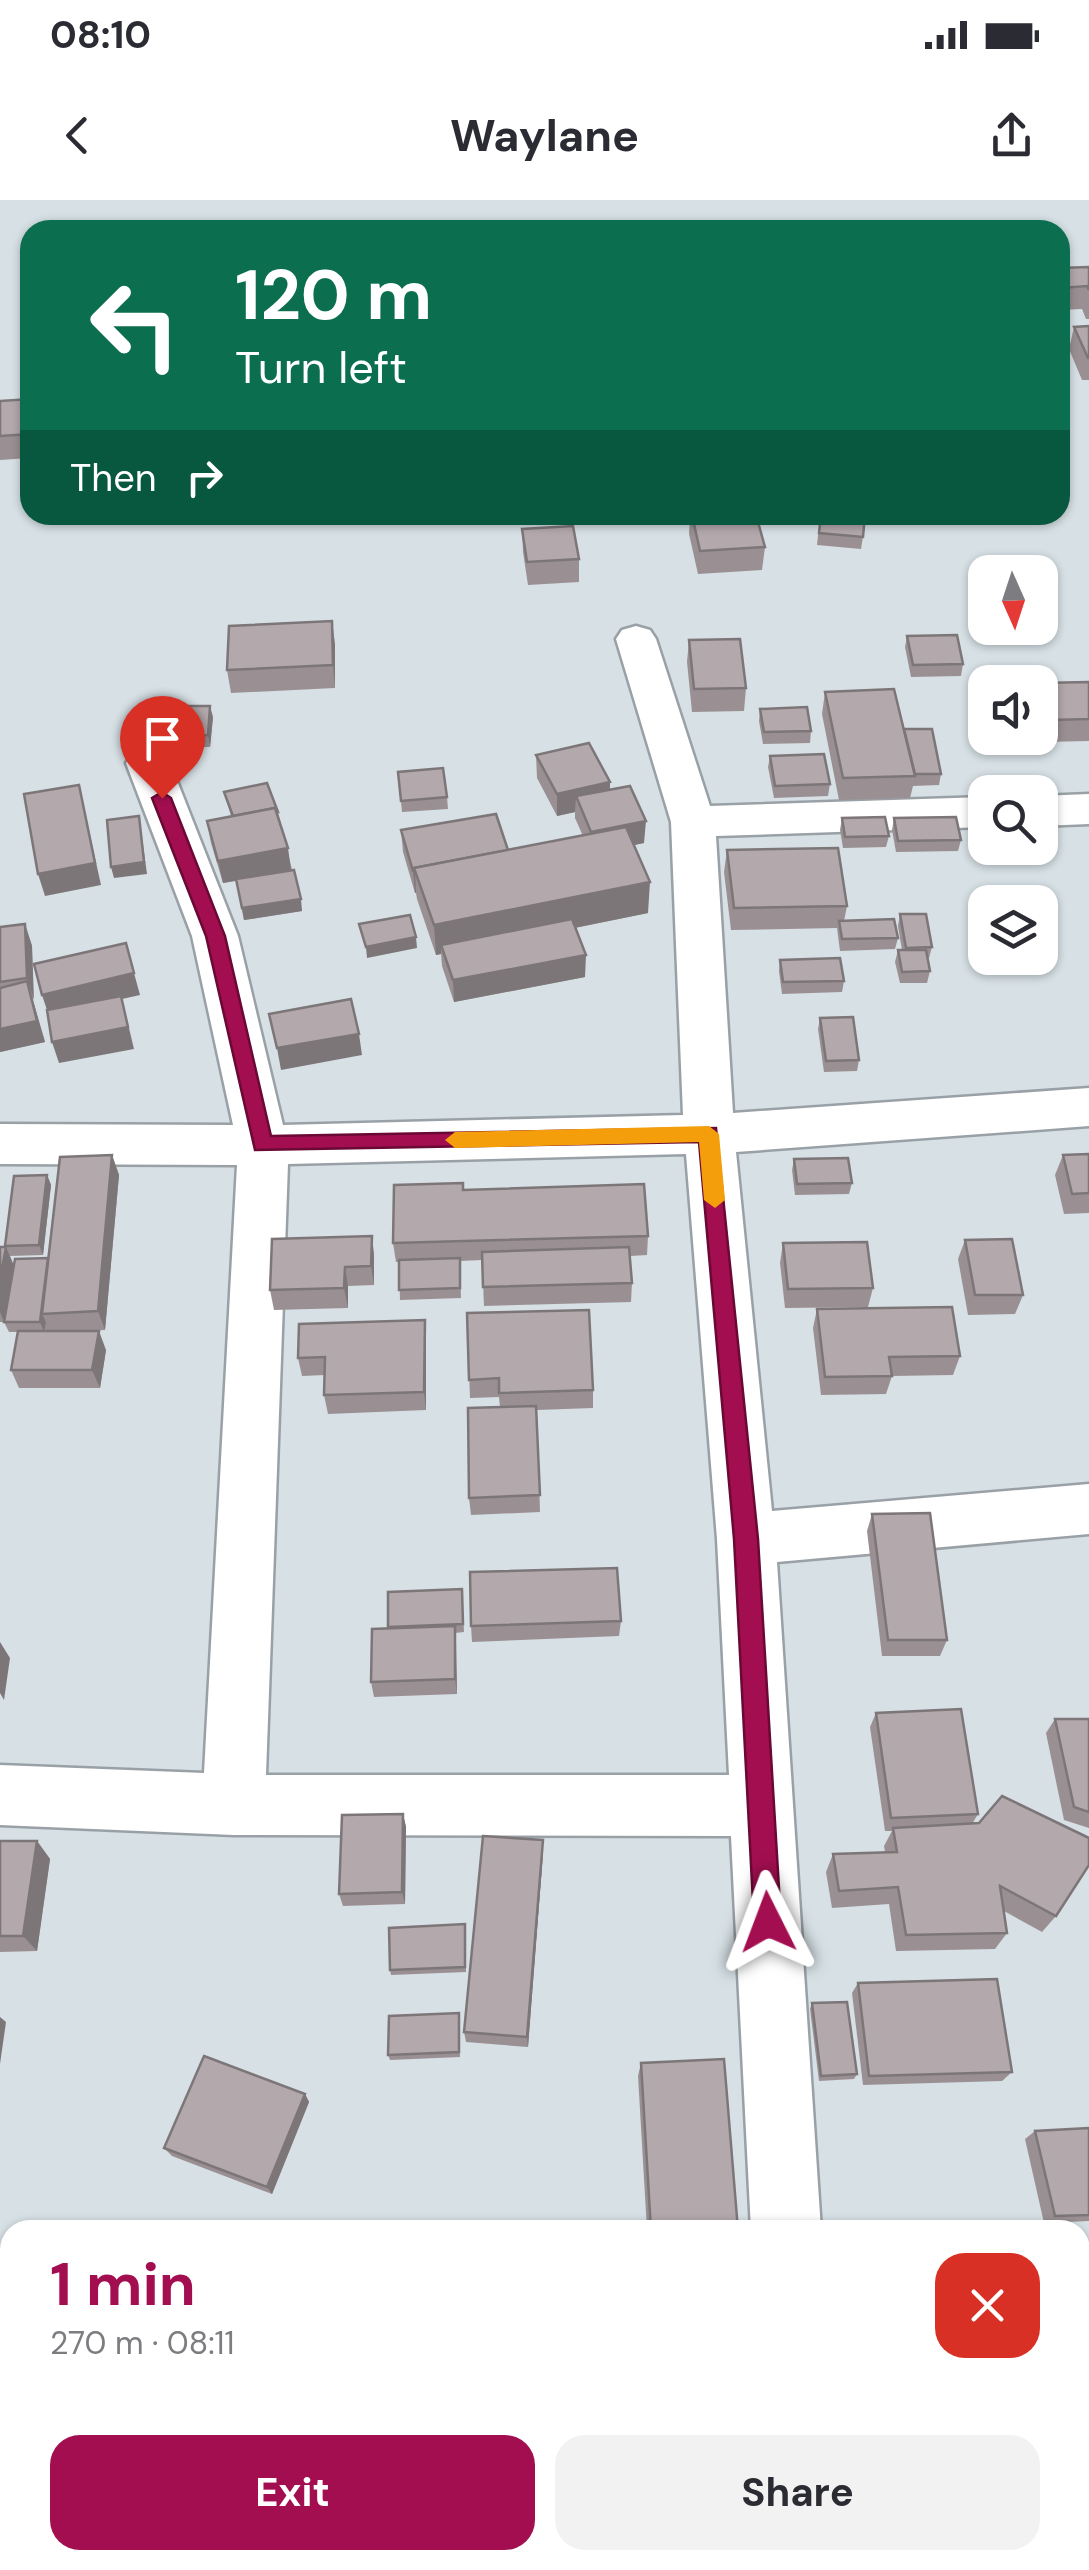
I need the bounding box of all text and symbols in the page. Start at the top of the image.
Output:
text: 08:10 [50,10,151,60]
text: Waylane [450,106,639,165]
icon: back [50,108,105,163]
icon: share [984,108,1039,163]
text: 120 m [235,250,432,341]
icon: left [70,260,200,390]
text: Turn left [235,338,407,397]
icon: right [177,450,232,505]
text: Then [70,453,157,503]
north arrow [968,555,1058,645]
map controls [968,555,1058,975]
button: sound [968,665,1058,755]
pin [120,696,205,799]
icon: arrive [135,711,190,766]
button: search [968,775,1058,865]
button: layers [968,885,1058,975]
position arrow [716,1870,820,1974]
text: 1 min [50,2245,196,2324]
button: close [935,2253,1040,2358]
text: 270 m · 08:11 [50,2322,235,2364]
button: Exit [50,2435,535,2550]
button: Share [555,2435,1040,2550]

